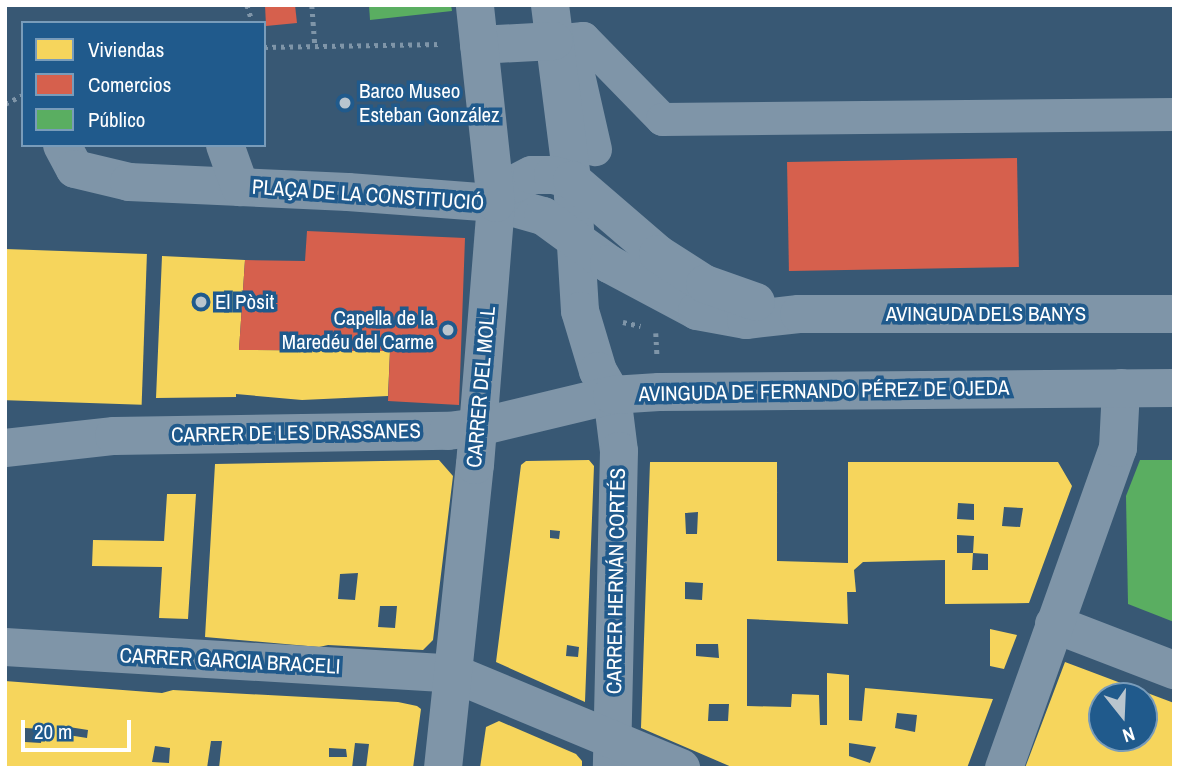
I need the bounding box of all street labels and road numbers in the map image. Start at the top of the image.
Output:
street label: PLAÇA DE LA CONSTITUCIÓ [250,174,486,216]
street label: AVINGUDA DELS BANYS [885,301,1087,327]
street label: CARRER DEL MOLL [461,305,501,469]
street label: AVINGUDA DE FERNANDO PÉREZ DE OJEDA [638,375,1010,407]
street label: CARRER DE LES DRASSANES [171,418,421,448]
street label: CARRER HERNÁN CORTÉS [601,468,631,694]
street label: CARRER GARCIA BRACELI [118,643,342,679]

